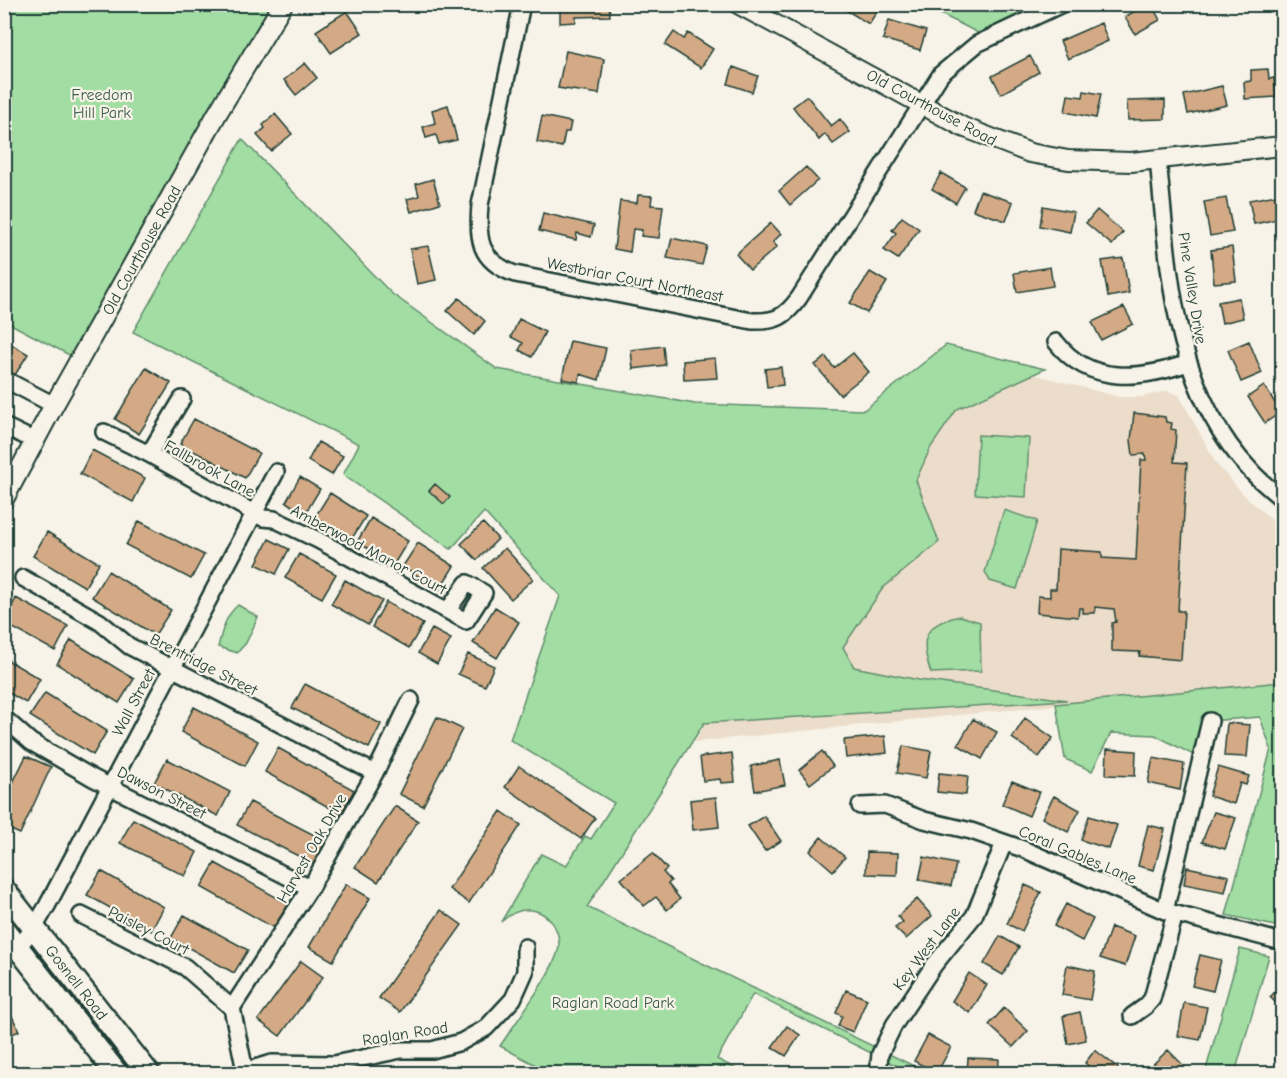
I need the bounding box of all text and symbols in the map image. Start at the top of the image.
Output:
street label: Old Courthouse Road [863,66,1000,150]
park label: Freedom Hill Park [71,86,133,122]
street label: Old Courthouse Road [99,183,185,318]
street label: Pine Valley Drive [1174,231,1210,345]
street label: Westbriar Court Northeast [545,254,725,306]
street label: Fallbrook Lane [161,436,258,501]
street label: Amberwood Manor Court [288,501,450,599]
street label: Brentridge Street [147,630,260,700]
street label: Wall Street [109,665,159,739]
street label: Dawson Street [114,763,209,823]
street label: Harvest Oak Drive [273,791,350,906]
street label: Coral Gables Lane [1016,822,1139,888]
street label: Paisley Court [105,903,192,959]
street label: Key West Lane [890,903,964,994]
street label: Gosnell Road [41,942,111,1024]
park label: Raglan Road Park [552,994,675,1012]
street label: Raglan Road [361,1018,449,1050]

